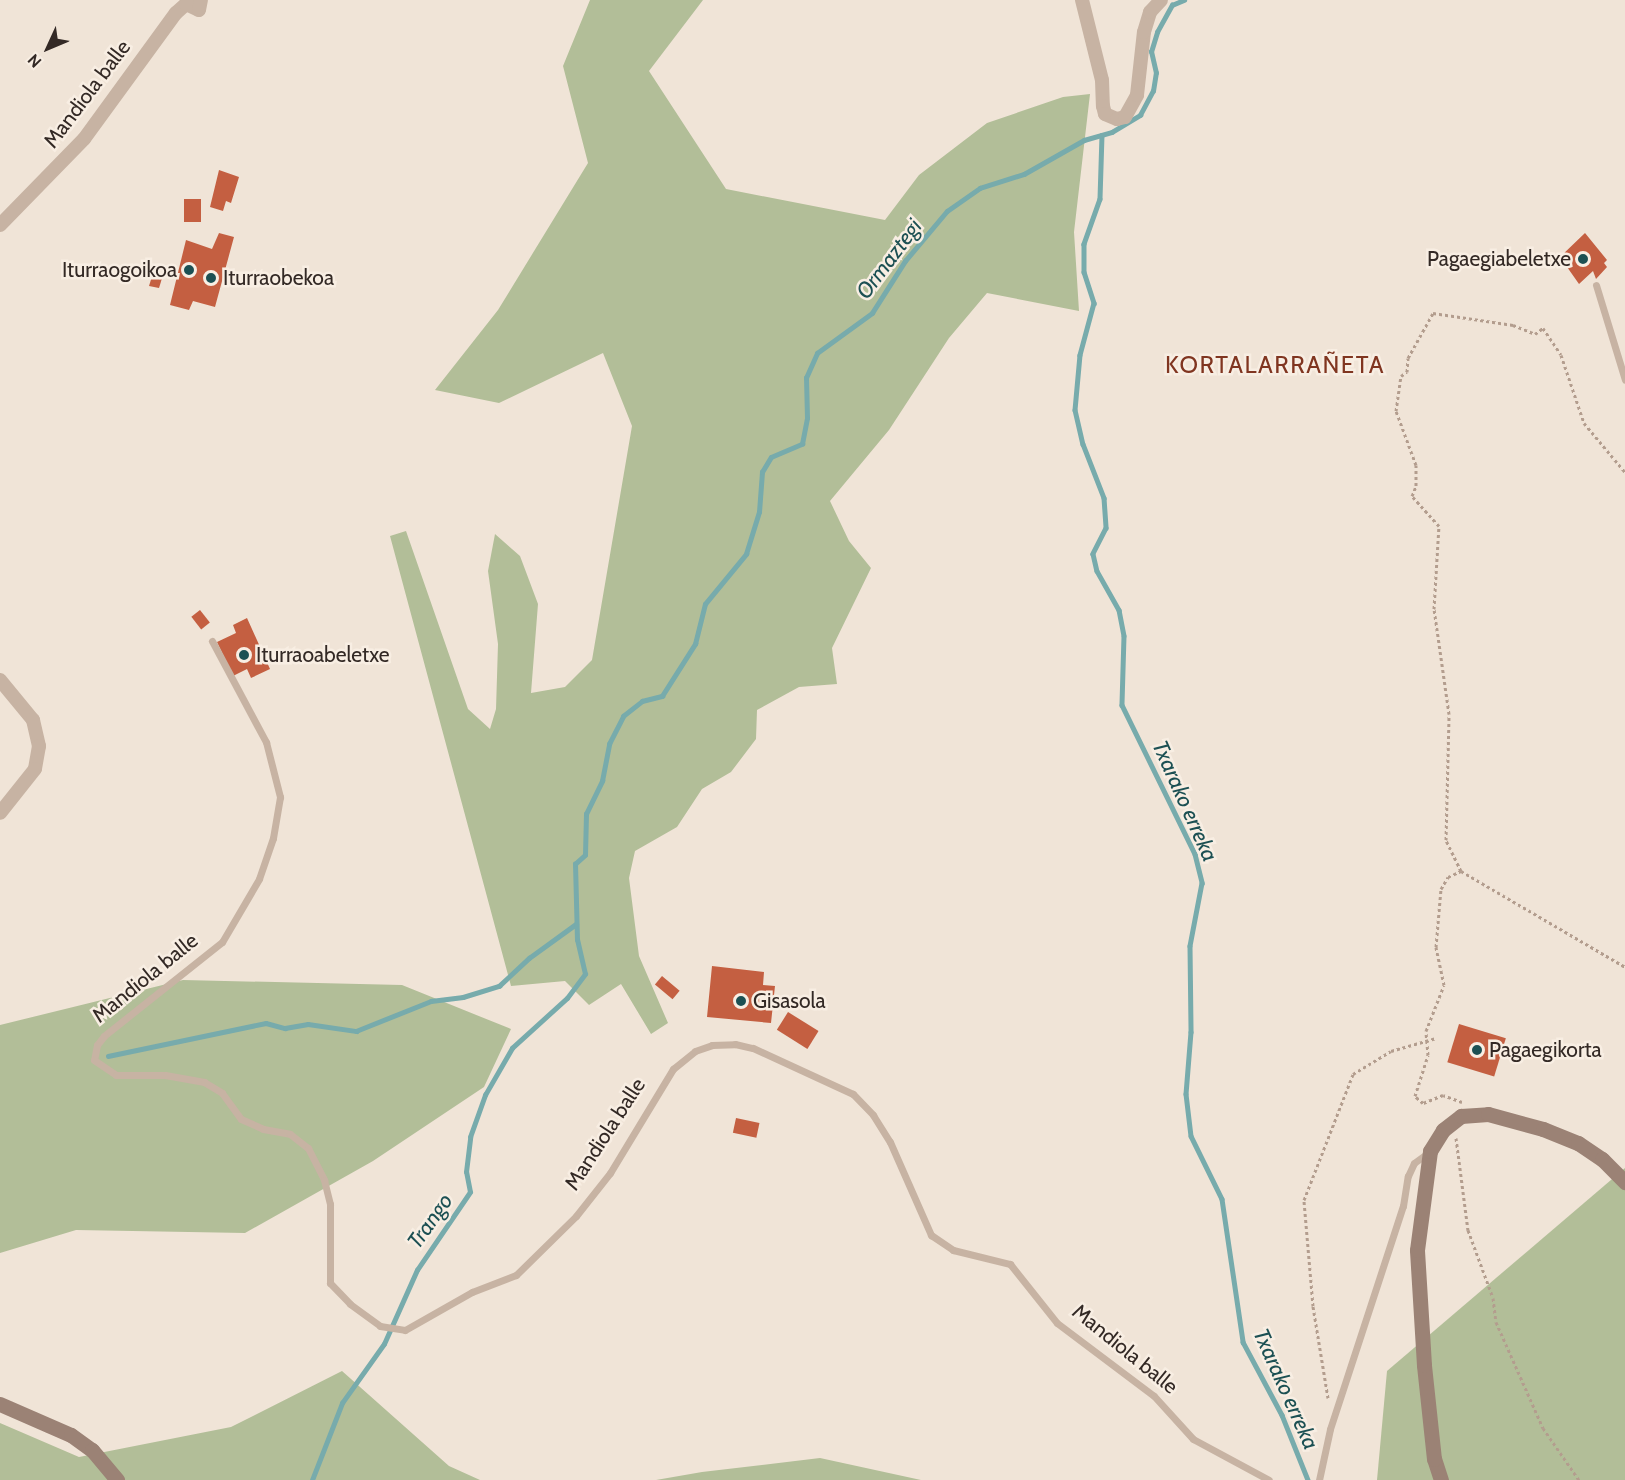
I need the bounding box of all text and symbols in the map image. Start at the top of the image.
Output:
north arrow [18,18,78,78]
street label: Mandiola balle [38,35,136,153]
text: N [24,50,45,72]
water label: Ormaztegi [850,214,928,304]
place label: Pagaegiabeletxe [1427,246,1571,272]
marker: Pagaegiabeletxe [1576,252,1590,266]
place label: Iturraogoikoa [62,257,177,283]
marker: Iturraogoikoa [182,263,196,277]
place label: Iturraobekoa [223,265,334,291]
marker: Iturraobekoa [204,271,218,285]
district label: KORTALARRAÑETA [1165,351,1385,379]
place label: Iturraoabeletxe [256,642,389,668]
marker: Iturraoabeletxe [237,648,251,662]
water label: Txarako erreka [1147,736,1223,866]
street label: Mandiola balle [87,928,203,1028]
place label: Gisasola [753,988,825,1014]
marker: Gisasola [734,994,748,1008]
place label: Pagaegikorta [1489,1037,1602,1063]
marker: Pagaegikorta [1470,1043,1484,1057]
street label: Mandiola balle [559,1073,651,1195]
water label: Trango [402,1188,458,1254]
street label: Mandiola balle [1067,1299,1183,1399]
water label: Txarako erreka [1248,1324,1324,1454]

